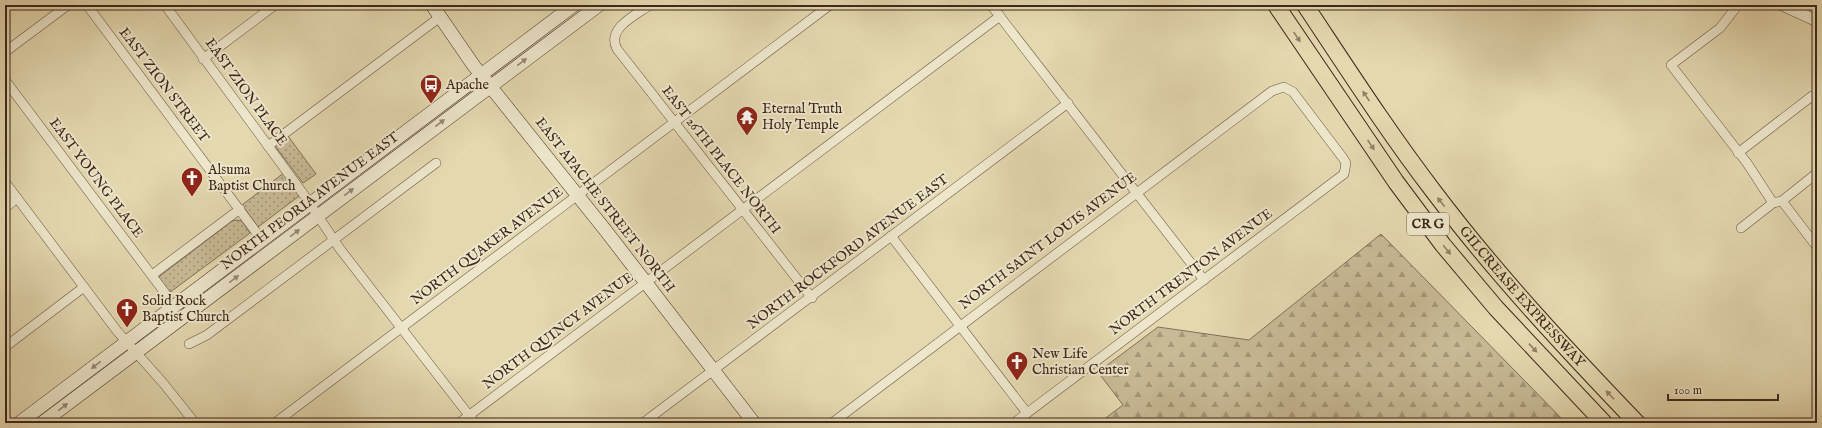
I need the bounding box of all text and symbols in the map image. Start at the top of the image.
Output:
street label: EAST ZION STREET [115,24,214,147]
one-way arrow [1294,31,1301,43]
street label: EAST ZION PLACE [201,35,291,150]
one-way arrow [516,58,527,66]
bus stop icon: Apache [418,72,444,105]
place label: Apache [445,76,490,94]
street label: EAST 26TH PLACE NORTH [657,82,785,238]
one-way arrow [1362,90,1370,101]
place label: Eternal Truth Holy Temple [762,100,843,134]
temple icon: Eternal Truth Holy Temple [734,104,760,137]
street label: EAST YOUNG PLACE [45,114,147,242]
street label: EAST APACHE STREET NORTH [531,114,679,296]
one-way arrow [435,119,446,127]
street label: NORTH PEORIA AVENUE EAST [217,128,403,274]
one-way arrow [1367,139,1374,151]
place label: Alsuma Baptist Church [207,161,296,195]
church icon: Alsuma Baptist Church [179,165,205,198]
street label: NORTH SAINT LOUIS AVENUE [956,168,1141,314]
street label: NORTH ROCKFORD AVENUE EAST [744,170,953,334]
street label: NORTH QUAKER AVENUE [407,183,567,309]
one-way arrow [344,188,355,196]
one-way arrow [1437,196,1445,207]
street label: NORTH TRENTON AVENUE [1106,205,1276,339]
road number: CR G [1407,213,1449,235]
street label: GILCREASE EXPRESSWAY [1455,222,1590,372]
one-way arrow [289,229,300,237]
one-way arrow [1443,244,1452,255]
street label: NORTH QUINCY AVENUE [479,268,637,394]
one-way arrow [229,275,239,283]
place label: Solid Rock Baptist Church [142,292,230,326]
church icon: Solid Rock Baptist Church [114,296,140,329]
one-way arrow [1528,343,1537,353]
place label: New Life Christian Center [1032,345,1129,379]
church icon: New Life Christian Center [1004,349,1030,382]
one-way arrow [90,361,101,370]
scale bar [1668,376,1778,402]
text: 100 m [1674,383,1702,398]
one-way arrow [1605,390,1615,400]
one-way arrow [58,404,68,412]

